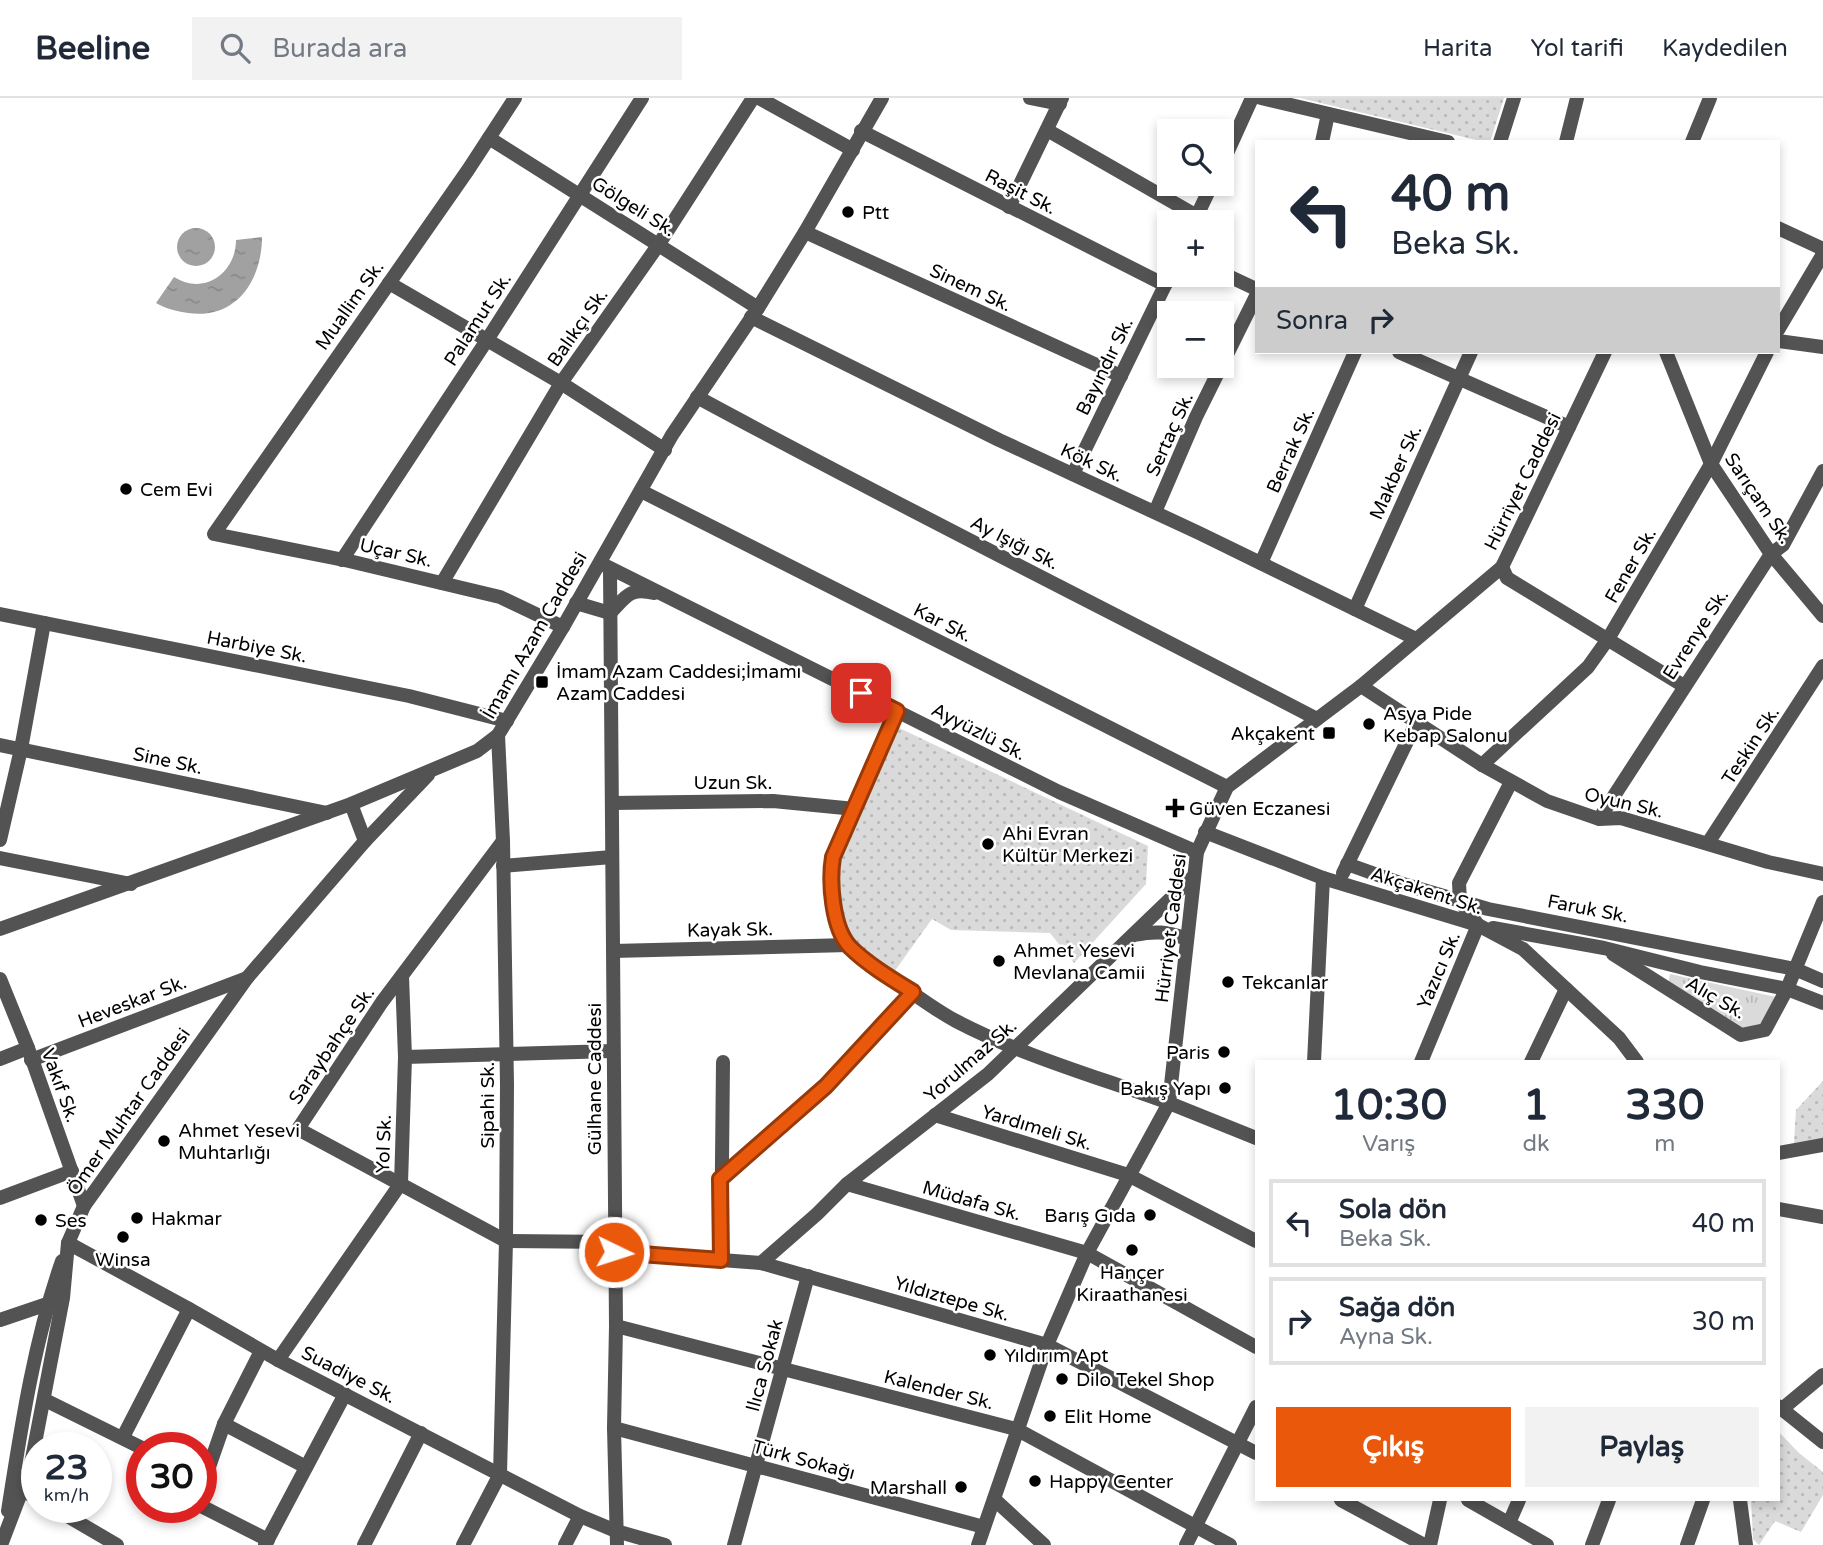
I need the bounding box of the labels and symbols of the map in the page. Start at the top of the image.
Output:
street label: Raşit Sk. [981,165,1060,219]
street label: Gölgeli Sk. [587,172,679,241]
place label: Ptt [862,202,889,224]
marker: Ptt [840,204,856,220]
street label: Muallim Sk. [311,257,389,354]
street label: Sinem Sk. [926,259,1015,316]
street label: Palamut Sk. [440,269,516,370]
street label: Balıkçı Sk. [543,284,613,371]
street label: Bayındır Sk. [1072,314,1138,419]
street label: Sertaç Sk. [1142,389,1198,480]
street label: Berrak Sk. [1262,404,1320,497]
street label: Hürriyet Caddesi [1480,409,1566,554]
street label: Makber Sk. [1365,422,1427,523]
street label: Kök Sk. [1057,439,1126,487]
street label: Sarıçam Sk. [1720,449,1796,548]
place label: Cem Evi [140,479,213,501]
marker: Cem Evi [118,481,134,497]
street label: Ay Işığı Sk. [967,511,1062,575]
street label: Fener Sk. [1601,524,1661,607]
street label: Uçar Sk. [357,534,434,572]
street label: İmamı Azam Caddesi [478,548,592,723]
street label: Evrenye Sk. [1658,585,1733,684]
street label: Kar Sk. [910,599,975,647]
street label: Harbiye Sk. [205,626,309,667]
place label: İmam Azam Caddesi;İmamı Azam Caddesi [556,661,801,705]
pin [831,663,891,723]
marker: İmam Azam Caddesi;İmamı Azam Caddesi [534,674,550,690]
street label: Ayyüzlü Sk. [928,699,1029,765]
street label: Teskin Sk. [1717,702,1784,789]
place label: Asya Pide Kebap Salonu [1383,703,1508,747]
marker: Asya Pide Kebap Salonu [1361,716,1377,732]
place label: Akçakent [1230,723,1315,745]
marker: Akçakent [1321,725,1337,741]
street label: Sine Sk. [131,743,205,779]
street label: Uzun Sk. [694,772,772,794]
street label: Oyun Sk. [1582,783,1665,823]
place label: Güven Eczanesi [1189,798,1330,820]
marker: Güven Eczanesi [1167,800,1183,816]
place label: Ahi Evran Kültür Merkezi [1002,823,1133,867]
marker: Ahi Evran Kültür Merkezi [980,836,996,852]
street label: Hürriyet Caddesi [1151,852,1191,1004]
street label: Akçakent Sk. [1368,863,1485,919]
street label: Faruk Sk. [1546,890,1630,928]
street label: Kayak Sk. [687,918,773,942]
street label: Yazıcı Sk. [1413,928,1465,1012]
place label: Ahmet Yesevi Mevlana Camii [1013,940,1145,984]
marker: Ahmet Yesevi Mevlana Camii [991,953,1007,969]
street label: Heveskar Sk. [75,971,190,1033]
place label: Tekcanlar [1242,972,1329,994]
street label: Alıç Sk. [1682,972,1749,1024]
marker: Tekcanlar [1220,974,1236,990]
street label: Saraybahçe Sk. [284,983,379,1109]
street label: Gülhane Caddesi [584,1003,606,1155]
street label: Yorulmaz Sk. [920,1015,1021,1107]
street label: Ömer Muhtar Caddesi [63,1024,195,1200]
place label: Paris [1166,1042,1210,1064]
marker: Paris [1216,1044,1232,1060]
street label: Vakıf Sk. [37,1045,84,1125]
street label: Sipahi Sk. [477,1061,499,1149]
place label: Bakış Yapı [1120,1078,1211,1100]
marker: Bakış Yapı [1217,1080,1233,1096]
street label: Yardımeli Sk. [979,1101,1095,1155]
street label: Yol Sk. [372,1114,396,1174]
place label: Ahmet Yesevi Muhtarlığı [178,1120,300,1164]
marker: Ahmet Yesevi Muhtarlığı [156,1133,172,1149]
street label: Müdafa Sk. [920,1176,1024,1226]
place label: Barış Gıda [1044,1205,1136,1227]
marker: Barış Gıda [1142,1207,1158,1223]
place label: Hakmar [151,1208,222,1230]
place label: Ses [55,1210,87,1232]
marker: Hakmar [129,1210,145,1226]
marker: Ses [33,1212,49,1228]
position arrow [577,1215,651,1289]
marker: Winsa [115,1229,131,1245]
marker: Hançer Kiraathanesi [1124,1242,1140,1258]
place label: Winsa [95,1249,151,1271]
place label: Hançer Kiraathanesi [1076,1262,1188,1306]
street label: Yıldıztepe Sk. [892,1272,1012,1326]
street label: llıca Sokak [742,1317,788,1414]
street label: Suadiye Sk. [298,1342,399,1408]
place label: Yıldırım Apt [1004,1345,1109,1367]
marker: Yıldırım Apt [982,1347,998,1363]
street label: Kalender Sk. [882,1366,996,1414]
place label: Dilo Tekel Shop [1076,1369,1214,1391]
marker: Dilo Tekel Shop [1054,1371,1070,1387]
place label: Elit Home [1064,1406,1152,1428]
marker: Elit Home [1042,1408,1058,1424]
speed limit sign: 30 [126,1432,217,1523]
street label: Türk Sokağı [750,1436,857,1484]
place label: Happy Center [1049,1471,1174,1493]
marker: Happy Center [1027,1473,1043,1489]
place label: Marshall [870,1477,947,1499]
marker: Marshall [953,1479,969,1495]

